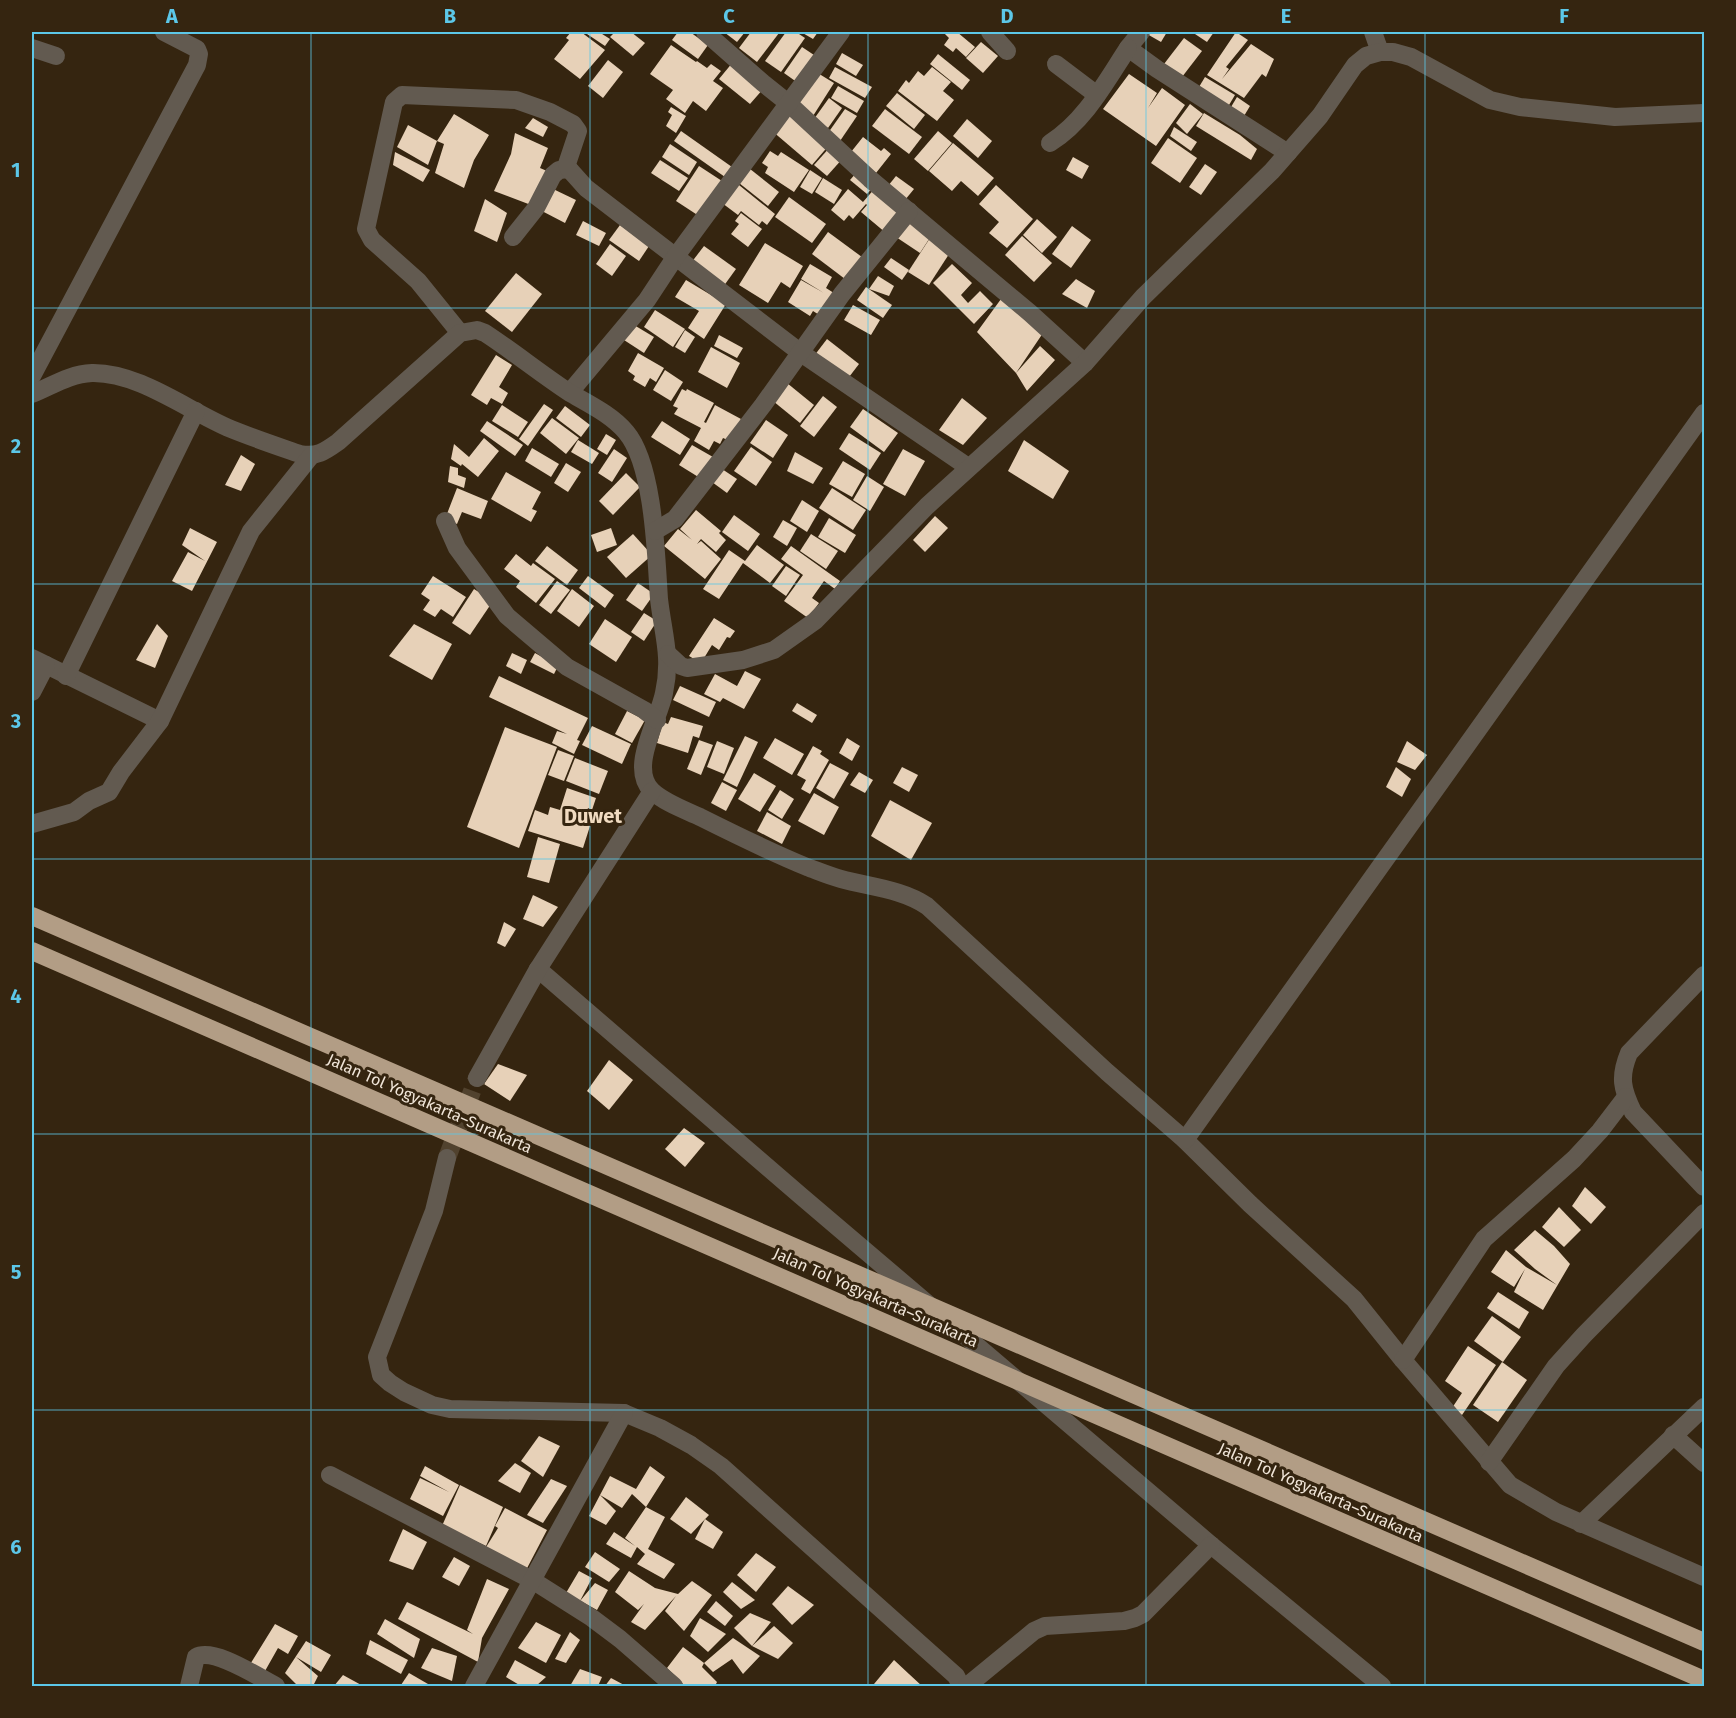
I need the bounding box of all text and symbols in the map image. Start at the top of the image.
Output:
text: A [165,4,179,28]
text: B [444,4,456,28]
text: C [723,4,735,28]
text: D [1000,4,1014,28]
text: E [1281,4,1291,28]
text: F [1559,4,1569,28]
text: 1 [11,158,21,182]
text: 2 [11,434,21,458]
text: 3 [10,709,21,733]
district label: Duwet [564,804,622,828]
text: 4 [10,984,22,1008]
street label: Jalan Tol Yogyakarta–Surakarta [324,1050,535,1157]
street label: Jalan Tol Yogyakarta–Surakarta [770,1244,981,1351]
text: 5 [11,1260,22,1284]
street label: Jalan Tol Yogyakarta–Surakarta [1215,1439,1426,1546]
text: 6 [10,1535,22,1559]

